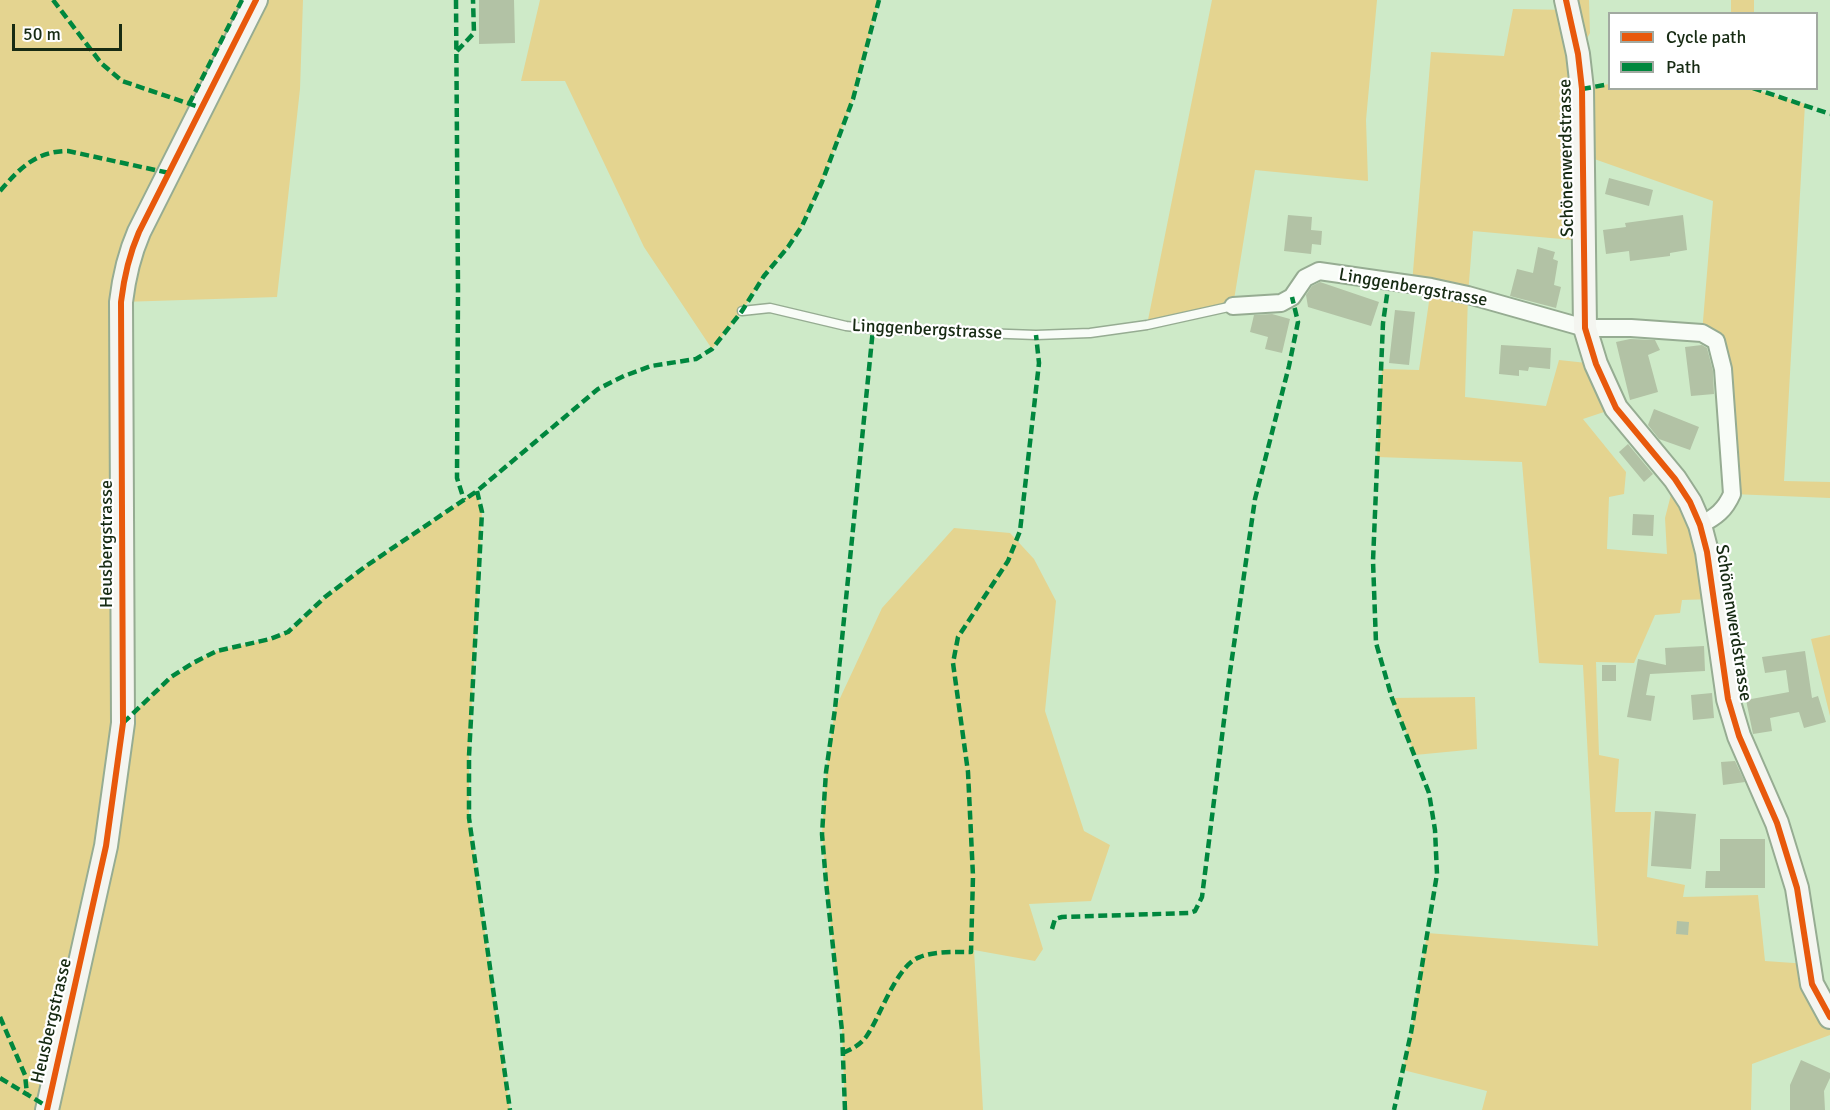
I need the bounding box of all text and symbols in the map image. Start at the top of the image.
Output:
scale bar [15,12,124,50]
legend [1608,12,1818,90]
text: 50 m [23,23,61,45]
text: Cycle path [1666,26,1746,48]
text: Path [1666,56,1701,78]
street label: Schönenwerdstrasse [1555,79,1579,237]
street label: Linggenbergstrasse [1337,264,1489,312]
street label: Linggenbergstrasse [851,315,1003,345]
street label: Heusbergstrasse [96,480,118,608]
street label: Schönenwerdstrasse [1710,543,1756,703]
street label: Heusbergstrasse [27,956,77,1086]

